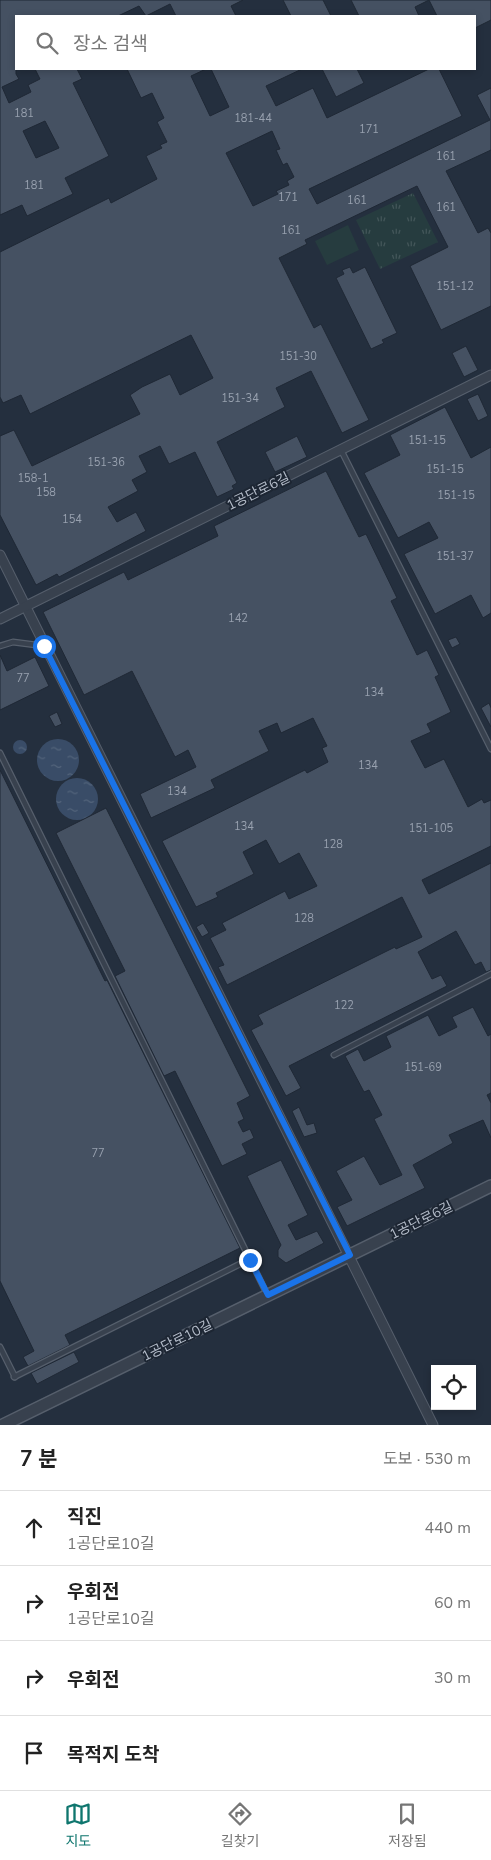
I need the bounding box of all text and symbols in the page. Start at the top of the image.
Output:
search box [15,15,476,70]
icon: search [33,29,61,57]
text: 장소 검색 [73,31,148,57]
house number: 181 [14,106,34,121]
house number: 181-44 [234,111,272,126]
house number: 171 [359,122,379,137]
house number: 161 [436,149,456,164]
house number: 181 [24,178,44,193]
house number: 171 [278,190,298,205]
house number: 161 [347,193,367,208]
house number: 161 [436,200,456,215]
house number: 161 [281,223,301,238]
house number: 151-12 [436,279,474,294]
house number: 151-30 [279,349,317,364]
house number: 151-34 [221,391,259,406]
house number: 151-15 [408,433,446,448]
house number: 151-36 [87,455,125,470]
house number: 151-15 [426,462,464,477]
street label: 1공단로6길 [223,468,293,515]
house number: 158-1 [17,471,49,486]
house number: 158 [36,485,56,500]
house number: 151-15 [437,488,475,503]
house number: 154 [62,512,82,527]
house number: 151-37 [436,549,474,564]
house number: 142 [228,611,248,626]
route start [33,635,56,658]
house number: 77 [16,671,30,686]
house number: 134 [364,685,384,700]
house number: 134 [358,758,378,773]
house number: 134 [167,784,187,799]
house number: 134 [234,819,254,834]
house number: 151-105 [409,821,454,836]
house number: 128 [323,837,343,852]
house number: 128 [294,911,314,926]
house number: 122 [334,998,354,1013]
house number: 151-69 [404,1060,442,1075]
house number: 77 [91,1146,105,1161]
street label: 1공단로6길 [386,1197,456,1244]
route end [239,1249,262,1272]
street label: 1공단로10길 [139,1315,216,1366]
map controls [431,1365,476,1410]
button: locate [431,1365,476,1410]
text: 7 분 [20,1445,58,1473]
text: 도보 · 530 m [383,1448,471,1470]
text: 직진 [67,1504,102,1530]
icon: ahead [20,1514,48,1542]
text: 440 m [424,1517,471,1539]
text: 1공단로10길 [67,1533,155,1555]
text: 우회전 [67,1579,119,1605]
icon: right [20,1589,48,1617]
text: 60 m [434,1592,471,1614]
text: 1공단로10길 [67,1608,155,1630]
icon: right [20,1664,48,1692]
text: 우회전 [67,1667,119,1693]
text: 30 m [434,1667,471,1689]
icon: arrive [20,1739,48,1767]
text: 목적지 도착 [67,1742,160,1768]
tab: 지도 [64,1800,92,1851]
tab: 길찾기 [221,1800,259,1851]
tab: 저장됨 [388,1800,427,1851]

